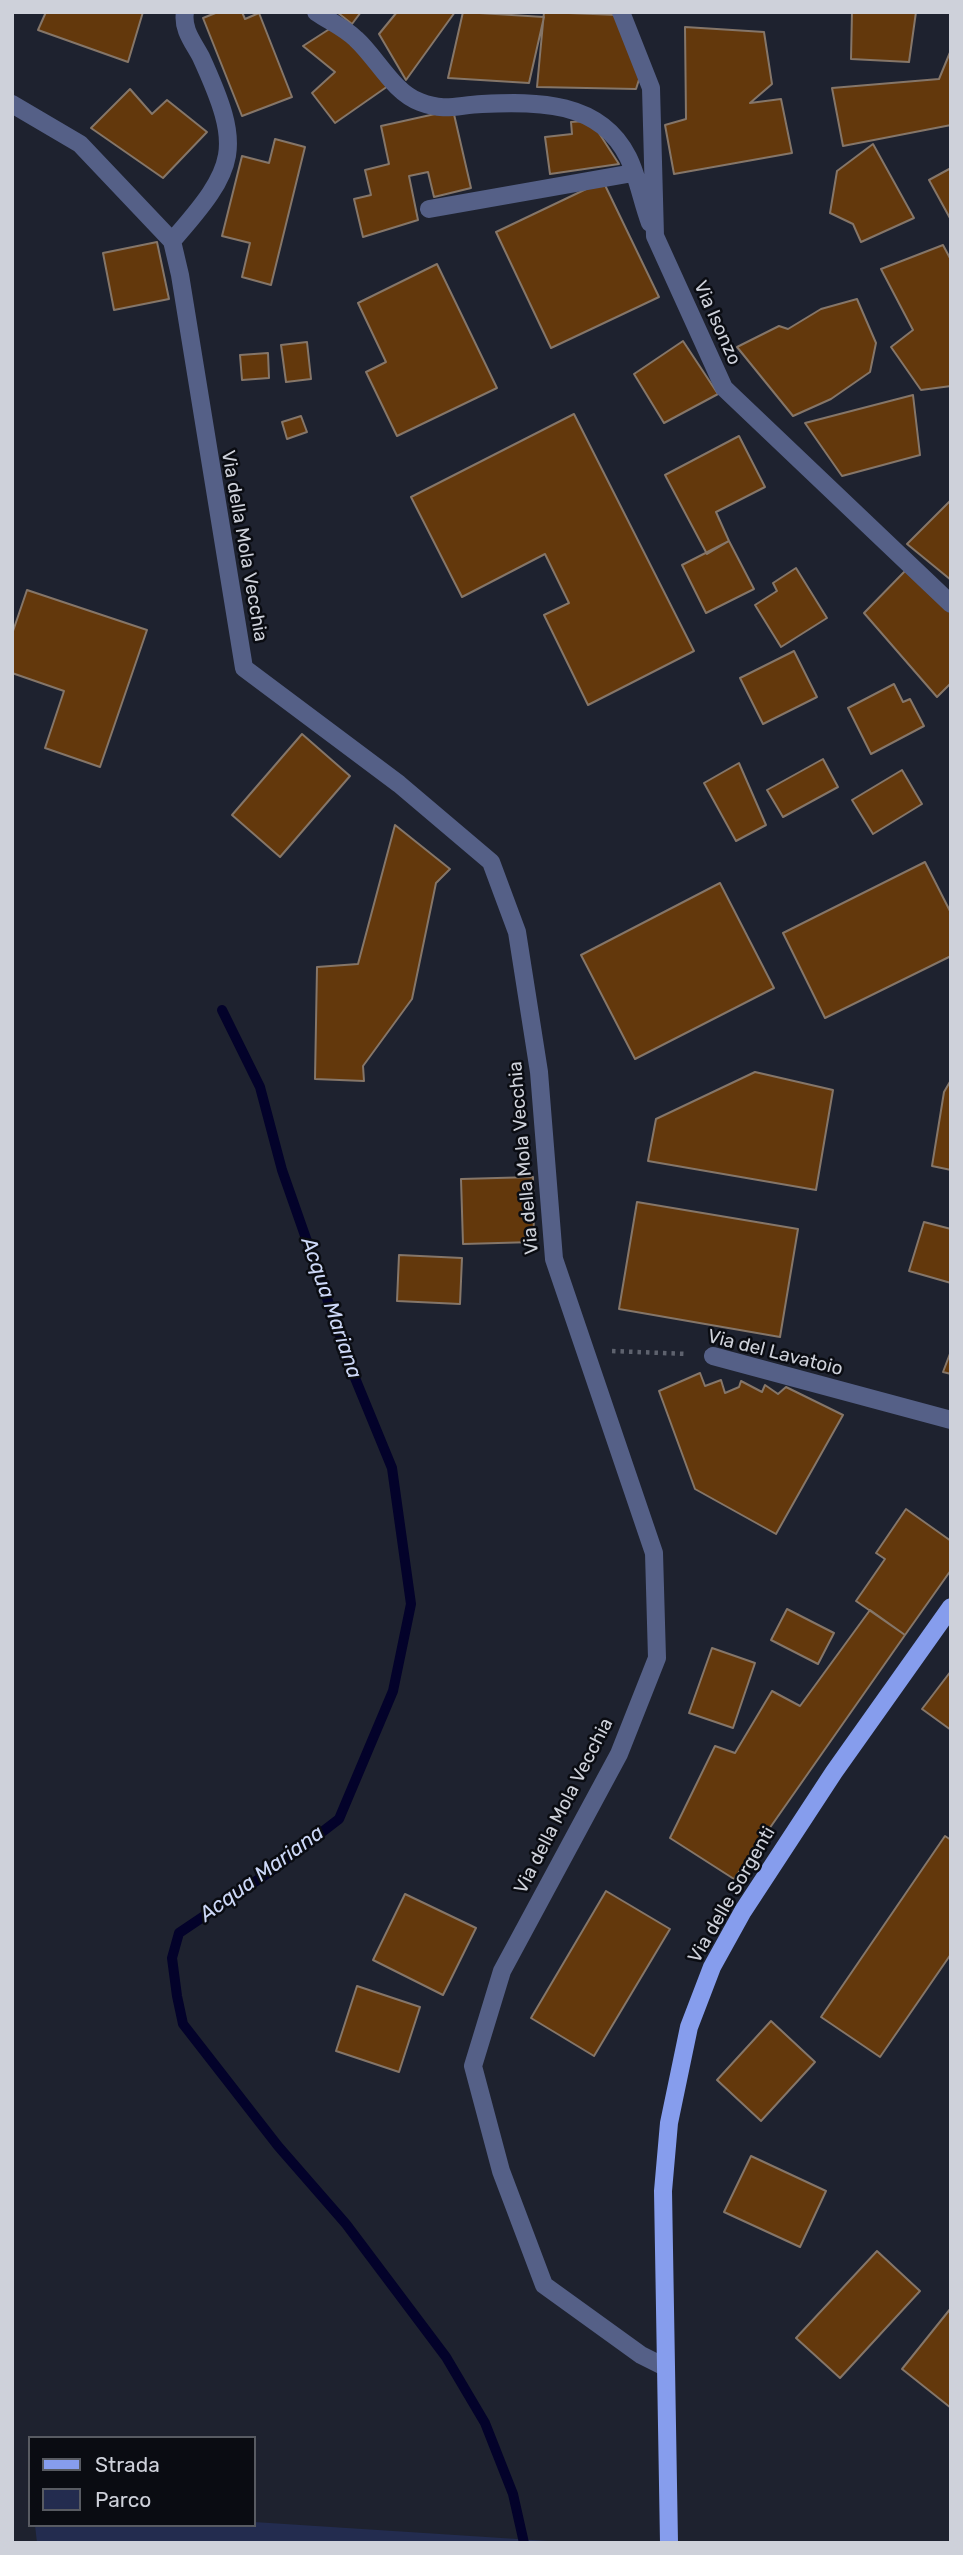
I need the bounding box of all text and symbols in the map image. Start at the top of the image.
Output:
street label: Via Isonzo [688,277,746,369]
street label: Via della Mola Vecchia [216,449,272,643]
street label: Via della Mola Vecchia [504,1060,544,1256]
water label: Acqua Mariana [295,1234,367,1382]
street label: Via del Lavatoio [705,1325,845,1381]
street label: Via della Mola Vecchia [510,1714,618,1898]
water label: Acqua Mariana [195,1820,329,1928]
street label: Via delle Sorgenti [684,1823,780,1967]
legend [28,2436,256,2527]
text: Strada [95,2452,160,2477]
text: Parco [95,2487,151,2512]

